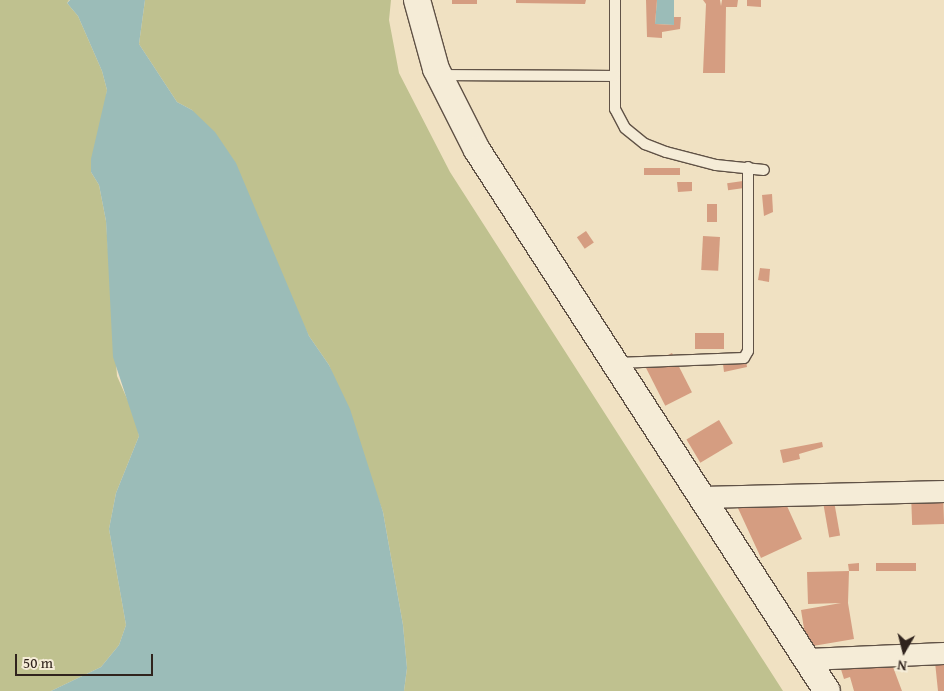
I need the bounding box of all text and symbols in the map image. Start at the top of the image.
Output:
north arrow [879,626,929,676]
scale bar [18,644,155,676]
text: 50 m [23,652,53,673]
text: N [896,655,908,676]

